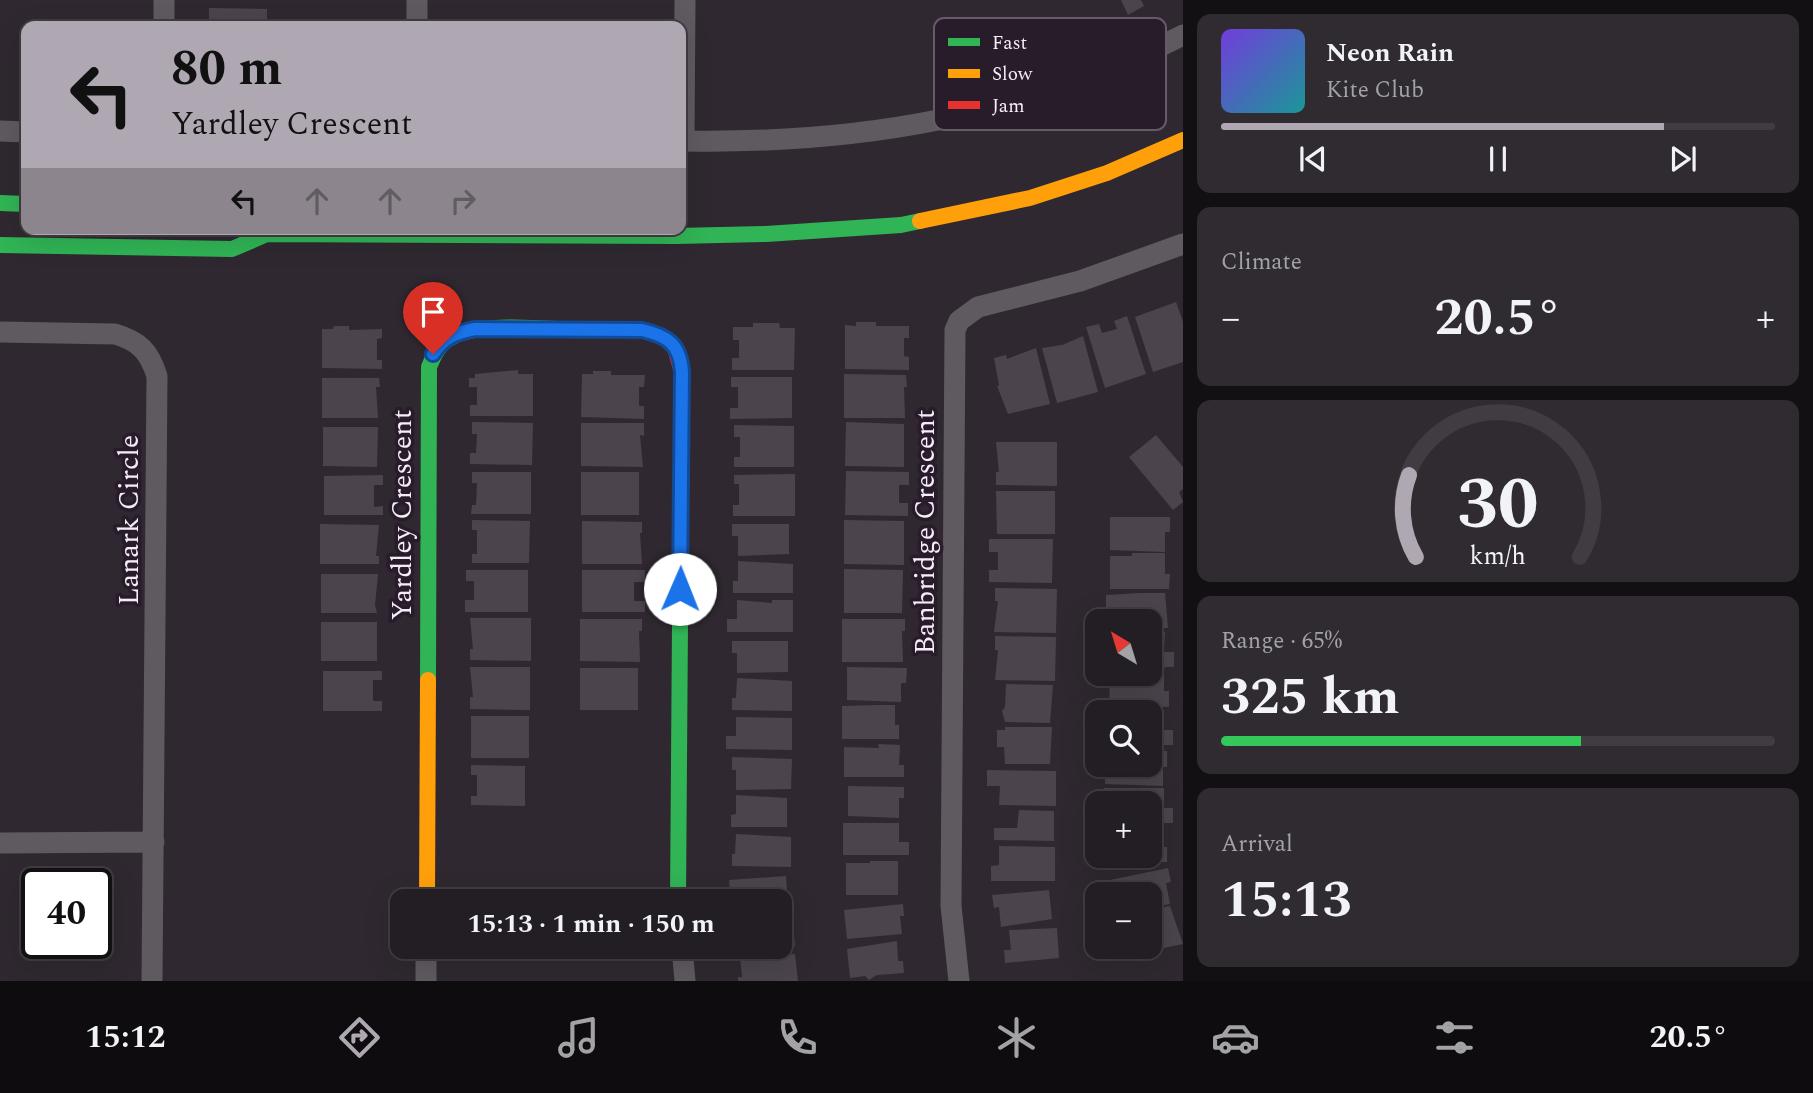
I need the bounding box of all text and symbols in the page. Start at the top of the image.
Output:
legend [934,18,1166,130]
text: Fast [992,29,1028,58]
text: 80 m [171,32,282,107]
text: Neon Rain [1326,33,1454,73]
icon: left [56,49,147,140]
text: Slow [992,60,1033,89]
text: Kite Club [1326,73,1424,108]
text: Jam [992,92,1024,121]
text: Yardley Crescent [171,100,412,149]
icon: previous [1294,140,1332,178]
icon: pause [1479,140,1517,178]
icon: next [1664,140,1702,178]
icon: left [225,182,263,220]
icon: ahead [298,182,336,220]
icon: ahead [371,182,409,220]
icon: right [444,182,482,220]
text: Climate [1221,245,1302,280]
text: 20.5° [1434,279,1562,358]
pin [403,282,463,354]
text: − [1221,290,1240,348]
text: + [1756,290,1775,348]
icon: arrive [414,293,452,331]
street label: Yardley Crescent [381,409,424,621]
street label: Banbridge Crescent [904,409,947,655]
street label: Lanark Circle [108,435,151,605]
text: 30 [1457,450,1539,561]
text: km/h [1470,537,1526,575]
position arrow [643,552,717,626]
north arrow [1085,609,1162,686]
map controls [1085,609,1162,959]
text: Range · 65% [1221,624,1342,659]
text: 325 km [1221,658,1400,737]
button: search [1085,700,1162,777]
button: + [1085,791,1162,868]
text: Arrival [1221,827,1293,862]
text: 15:13 [1221,861,1352,940]
speed limit sign: 40 [21,868,112,959]
button: − [1085,882,1162,959]
text: 15:13 · 1 min · 150 m [467,904,715,944]
text: 15:12 [85,1013,165,1062]
icon: directions [335,1013,384,1062]
icon: music [554,1013,603,1062]
icon: phone [773,1013,822,1062]
icon: climate [992,1013,1041,1062]
icon: car [1211,1013,1260,1062]
icon: filters [1430,1013,1479,1062]
text: 20.5° [1650,1013,1728,1062]

